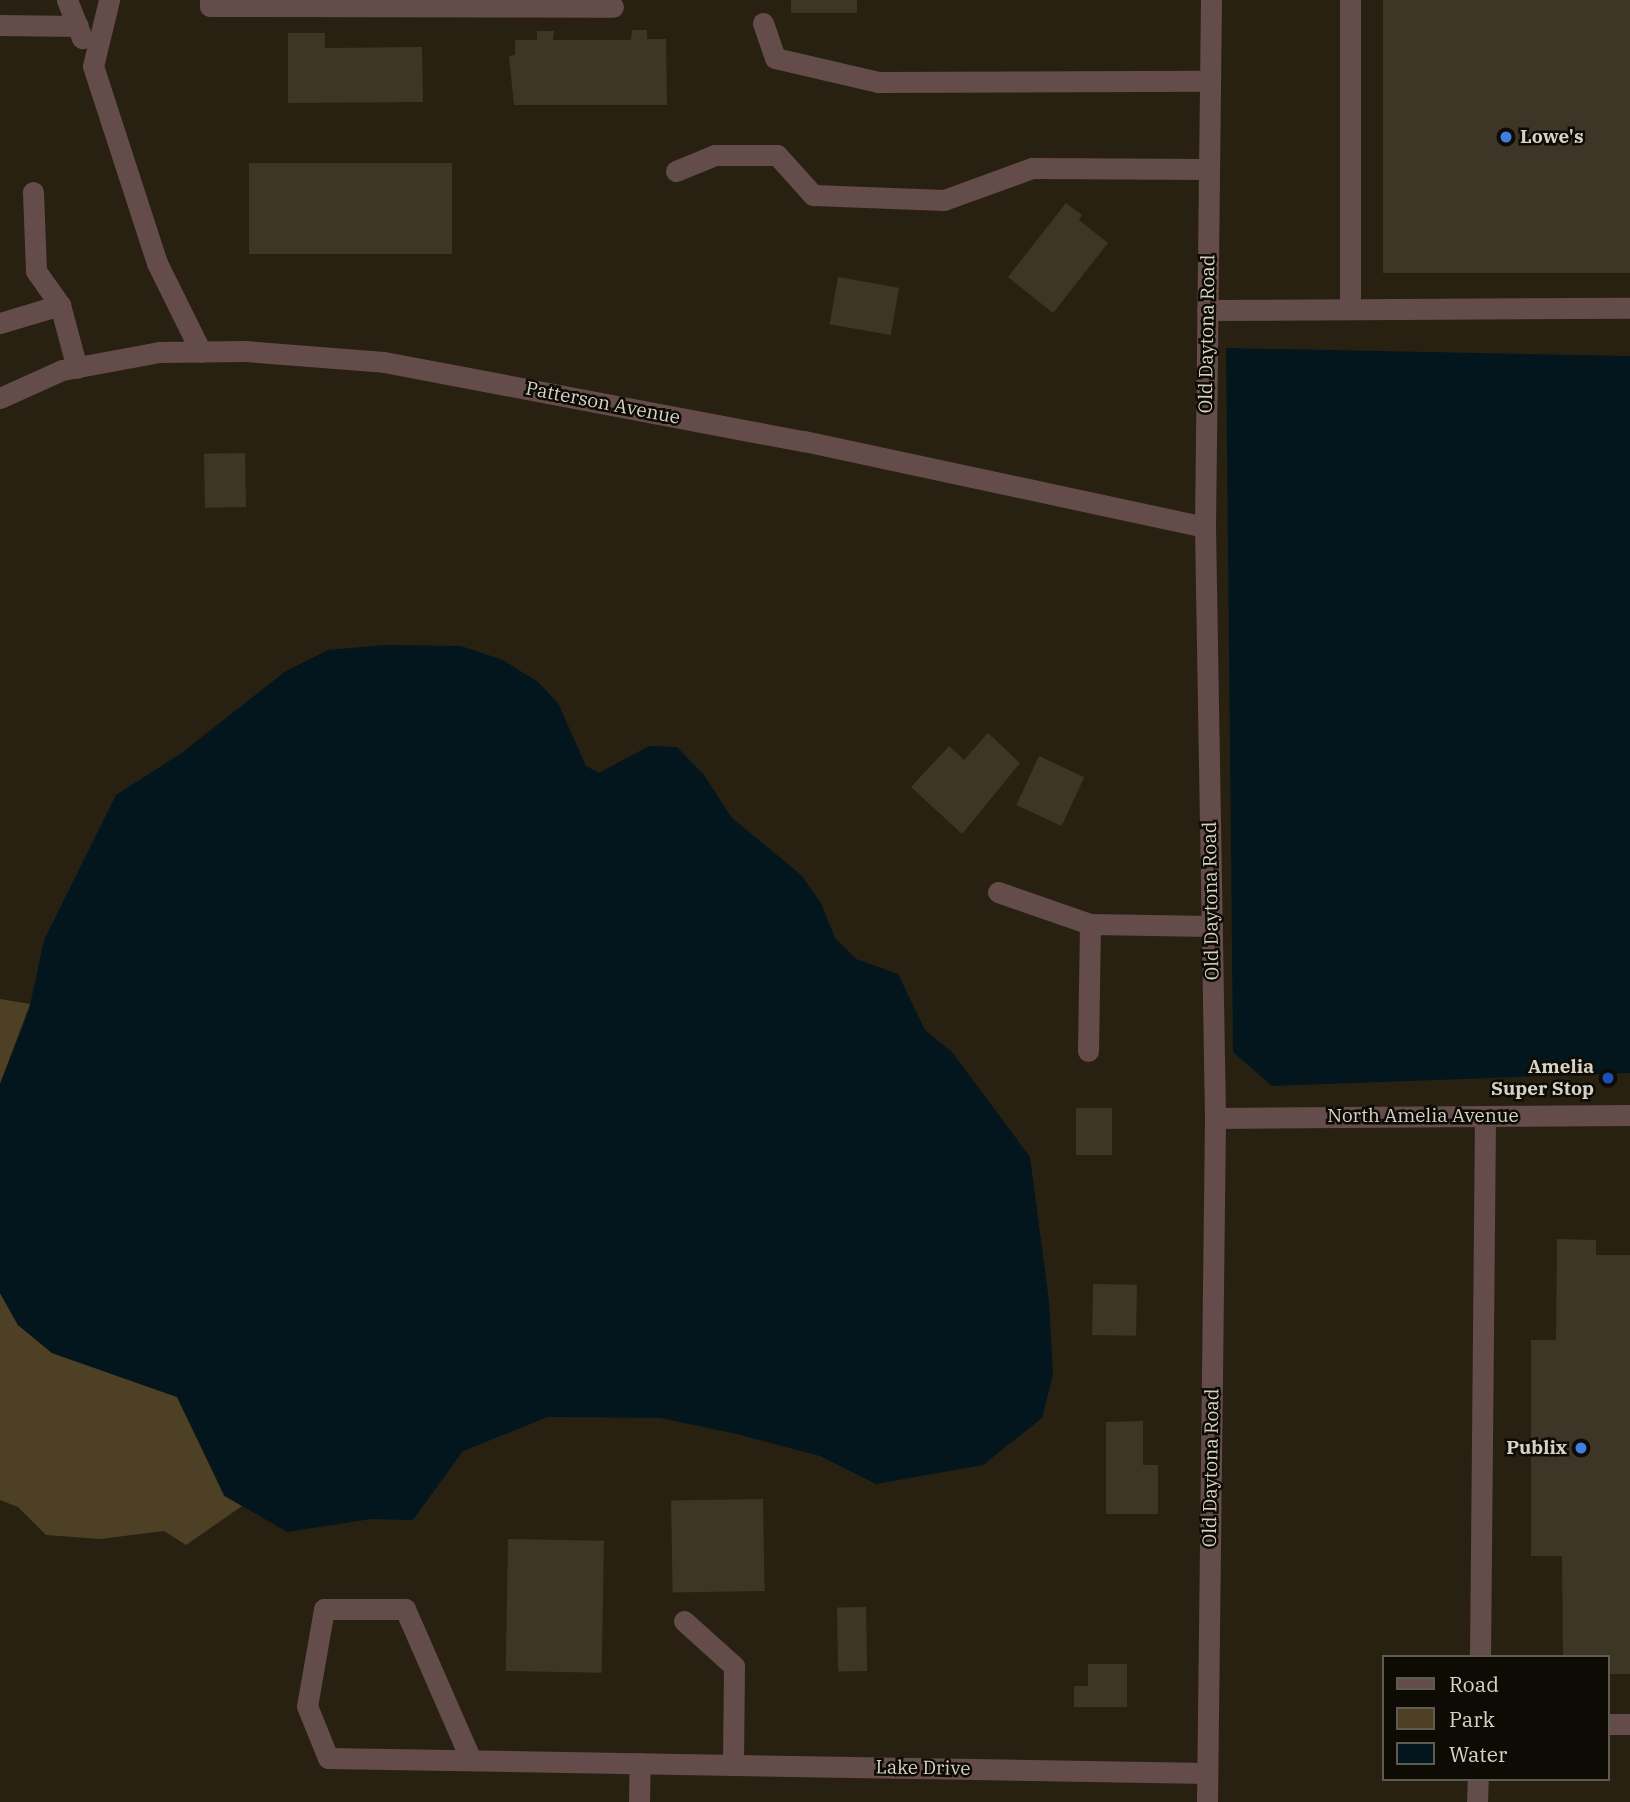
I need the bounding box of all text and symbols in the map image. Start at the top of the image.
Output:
place label: Lowe's [1520,126,1584,148]
marker: Lowe's [1498,129,1514,145]
street label: Old Daytona Road [1194,254,1220,414]
street label: Patterson Avenue [524,377,682,429]
street label: Old Daytona Road [1198,821,1224,981]
place label: Amelia Super Stop [1491,1056,1594,1100]
marker: Amelia Super Stop [1600,1070,1616,1086]
street label: North Amelia Avenue [1327,1105,1519,1127]
street label: Old Daytona Road [1198,1388,1224,1548]
place label: Publix [1506,1437,1567,1459]
marker: Publix [1573,1440,1589,1456]
legend [1382,1655,1609,1781]
text: Road [1449,1670,1499,1698]
text: Park [1449,1705,1495,1733]
text: Water [1449,1740,1507,1768]
street label: Lake Drive [875,1756,971,1780]

